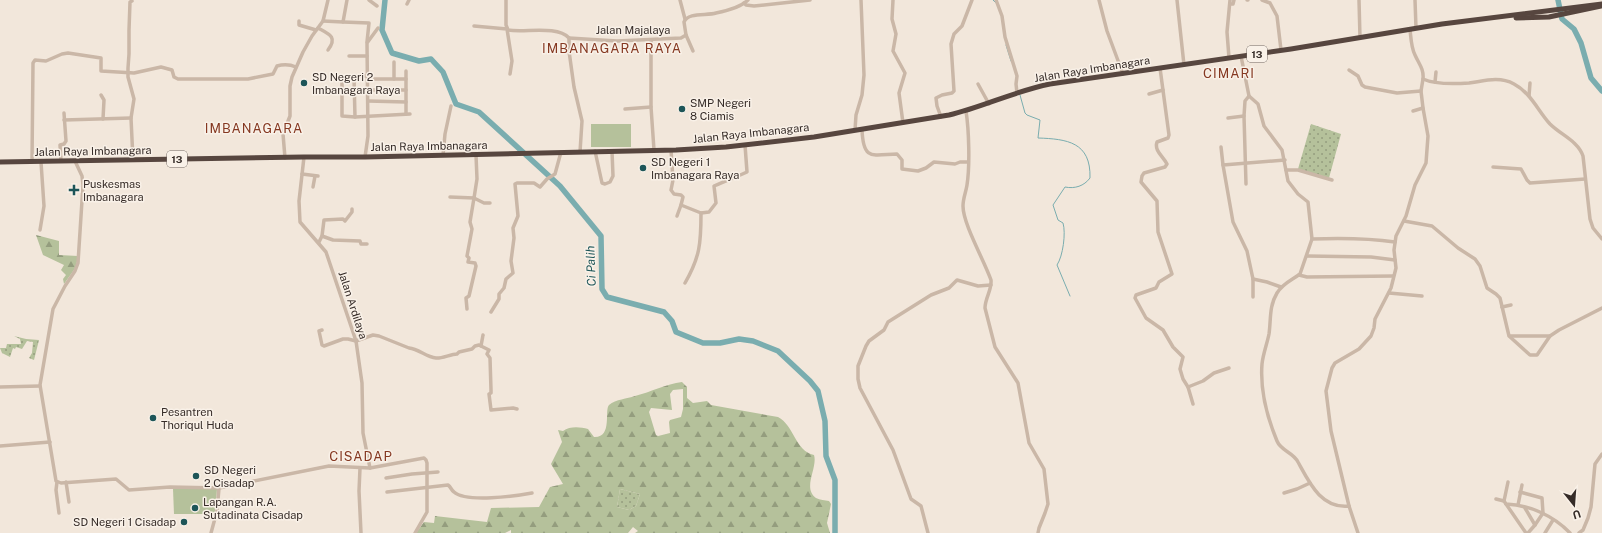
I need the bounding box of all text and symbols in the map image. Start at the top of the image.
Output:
street label: Jalan Majalaya [596,24,670,36]
district label: IMBANAGARA RAYA [542,41,682,56]
road number: 13 [1247,46,1267,62]
street label: Jalan Raya Imbanagara [1033,54,1151,84]
district label: CIMARI [1203,66,1255,81]
place label: SD Negeri 2 Imbanagara Raya [312,71,400,96]
marker: SD Negeri 2 Imbanagara Raya [299,78,309,88]
place label: SMP Negeri 8 Ciamis [690,97,751,122]
marker: SMP Negeri 8 Ciamis [677,104,687,114]
district label: IMBANAGARA [205,121,303,136]
street label: Jalan Raya Imbanagara [692,121,810,145]
street label: Jalan Raya Imbanagara [370,139,488,153]
street label: Jalan Raya Imbanagara [34,144,152,158]
road number: 13 [167,151,187,167]
place label: SD Negeri 1 Imbanagara Raya [651,156,739,181]
marker: SD Negeri 1 Imbanagara Raya [638,163,648,173]
place label: Puskesmas Imbanagara [83,178,144,203]
marker: Puskesmas Imbanagara [68,184,80,196]
water label: Ci Palih [583,245,599,287]
street label: Jalan Ardilaya [336,269,370,341]
place label: Pesantren Thoriqul Huda [161,406,234,431]
marker: Pesantren Thoriqul Huda [148,413,158,423]
district label: CISADAP [329,449,393,464]
place label: SD Negeri 2 Cisadap [204,464,256,489]
marker: SD Negeri 2 Cisadap [191,471,201,481]
north arrow [1554,485,1594,525]
place label: Lapangan R.A. Sutadinata Cisadap [203,496,303,521]
marker: Lapangan R.A. Sutadinata Cisadap [190,503,200,513]
text: U [1571,508,1582,521]
place label: SD Negeri 1 Cisadap [73,516,176,528]
marker: SD Negeri 1 Cisadap [179,517,189,527]

